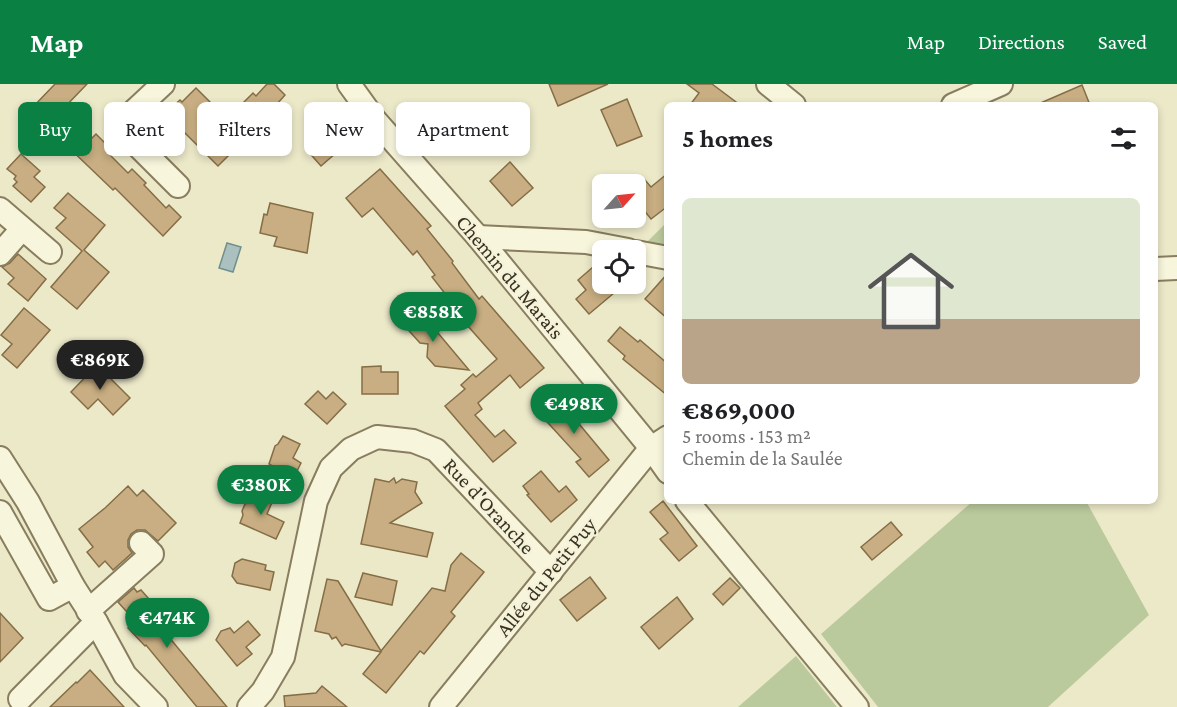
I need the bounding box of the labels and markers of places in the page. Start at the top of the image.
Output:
pin: €858K [391,292,475,343]
pin: €869K [58,340,142,391]
pin: €498K [532,384,616,435]
pin: €380K [219,465,303,516]
pin: €474K [125,598,209,649]

